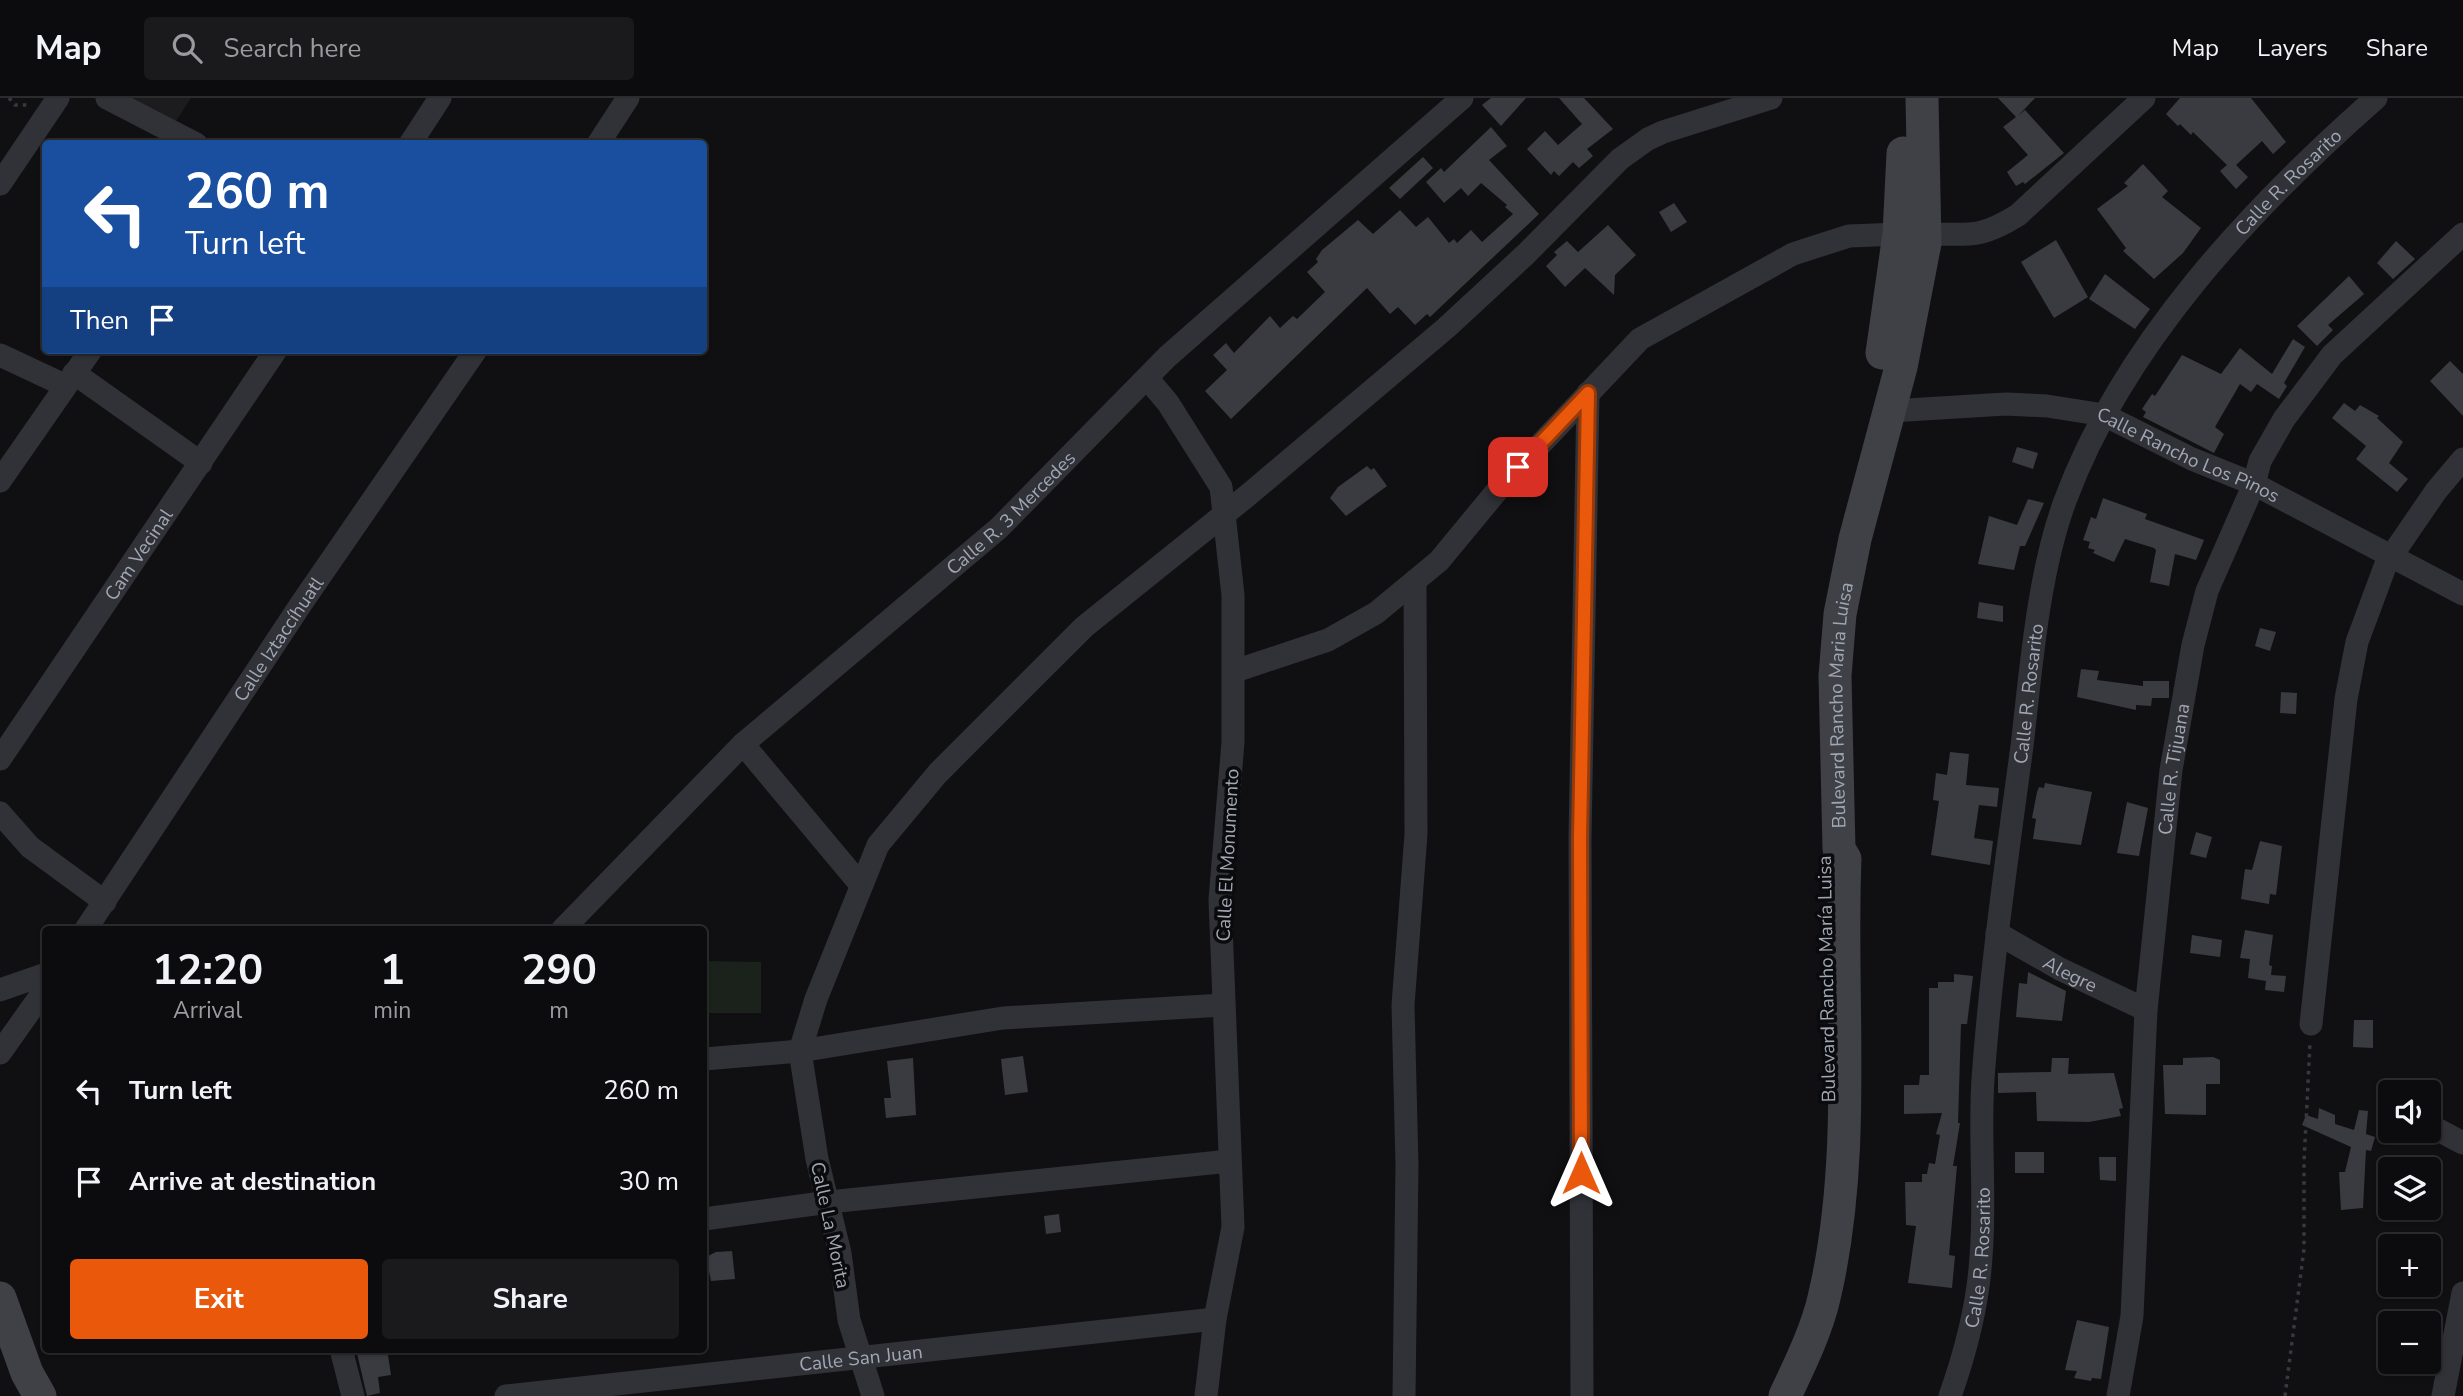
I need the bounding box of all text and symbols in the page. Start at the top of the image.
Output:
search box [144,17,634,80]
text: Map [35,26,102,71]
icon: search [168,29,206,67]
text: Search here [224,31,361,66]
text: Map [2172,32,2219,64]
text: Layers [2257,32,2328,64]
text: Share [2366,32,2428,64]
street label: Calle R. Rosarito [2229,123,2348,242]
text: 260 m [185,158,329,225]
icon: left [70,168,161,259]
text: Turn left [185,222,305,265]
icon: arrive [143,301,181,339]
text: Then [70,303,129,338]
street label: Calle Rancho Los Pinos [2095,402,2284,509]
pin [1488,437,1548,497]
street label: Calle R. 3 Mercedes [941,446,1082,581]
icon: arrive [1499,448,1537,486]
street label: Cam Vecinal [99,503,179,606]
street label: Calle Iztaccíhuatl [228,571,330,707]
street label: Bulevard Rancho Maria Luisa [1823,580,1860,829]
street label: Calle R. Rosarito [2008,622,2050,766]
street label: Calle R. Tijuana [2152,701,2196,836]
street label: Calle El Monumento [1210,768,1246,942]
street label: Bulevard Rancho María Luisa [1812,855,1842,1103]
text: 12:20 [152,942,263,999]
text: 1 [380,942,405,999]
text: 290 [521,942,597,999]
street label: Alegre [2038,950,2101,999]
text: Arrival [173,995,242,1026]
text: min [373,995,411,1026]
text: m [549,995,569,1026]
icon: left [70,1072,108,1110]
text: Turn left [129,1073,232,1108]
text: 260 m [603,1073,679,1108]
map controls [2378,1080,2441,1374]
button: sound [2378,1080,2441,1143]
position arrow [1544,1136,1618,1210]
button: layers [2378,1157,2441,1220]
street label: Calle La Morita [804,1160,856,1291]
icon: arrive [70,1163,108,1201]
text: Arrive at destination [129,1164,376,1199]
text: 30 m [619,1164,679,1199]
street label: Calle R. Rosarito [1959,1187,1997,1331]
button: + [2378,1234,2441,1297]
button: Exit [70,1259,368,1339]
button: Share [382,1259,679,1339]
button: − [2378,1311,2441,1374]
street label: Calle San Juan [798,1339,924,1378]

